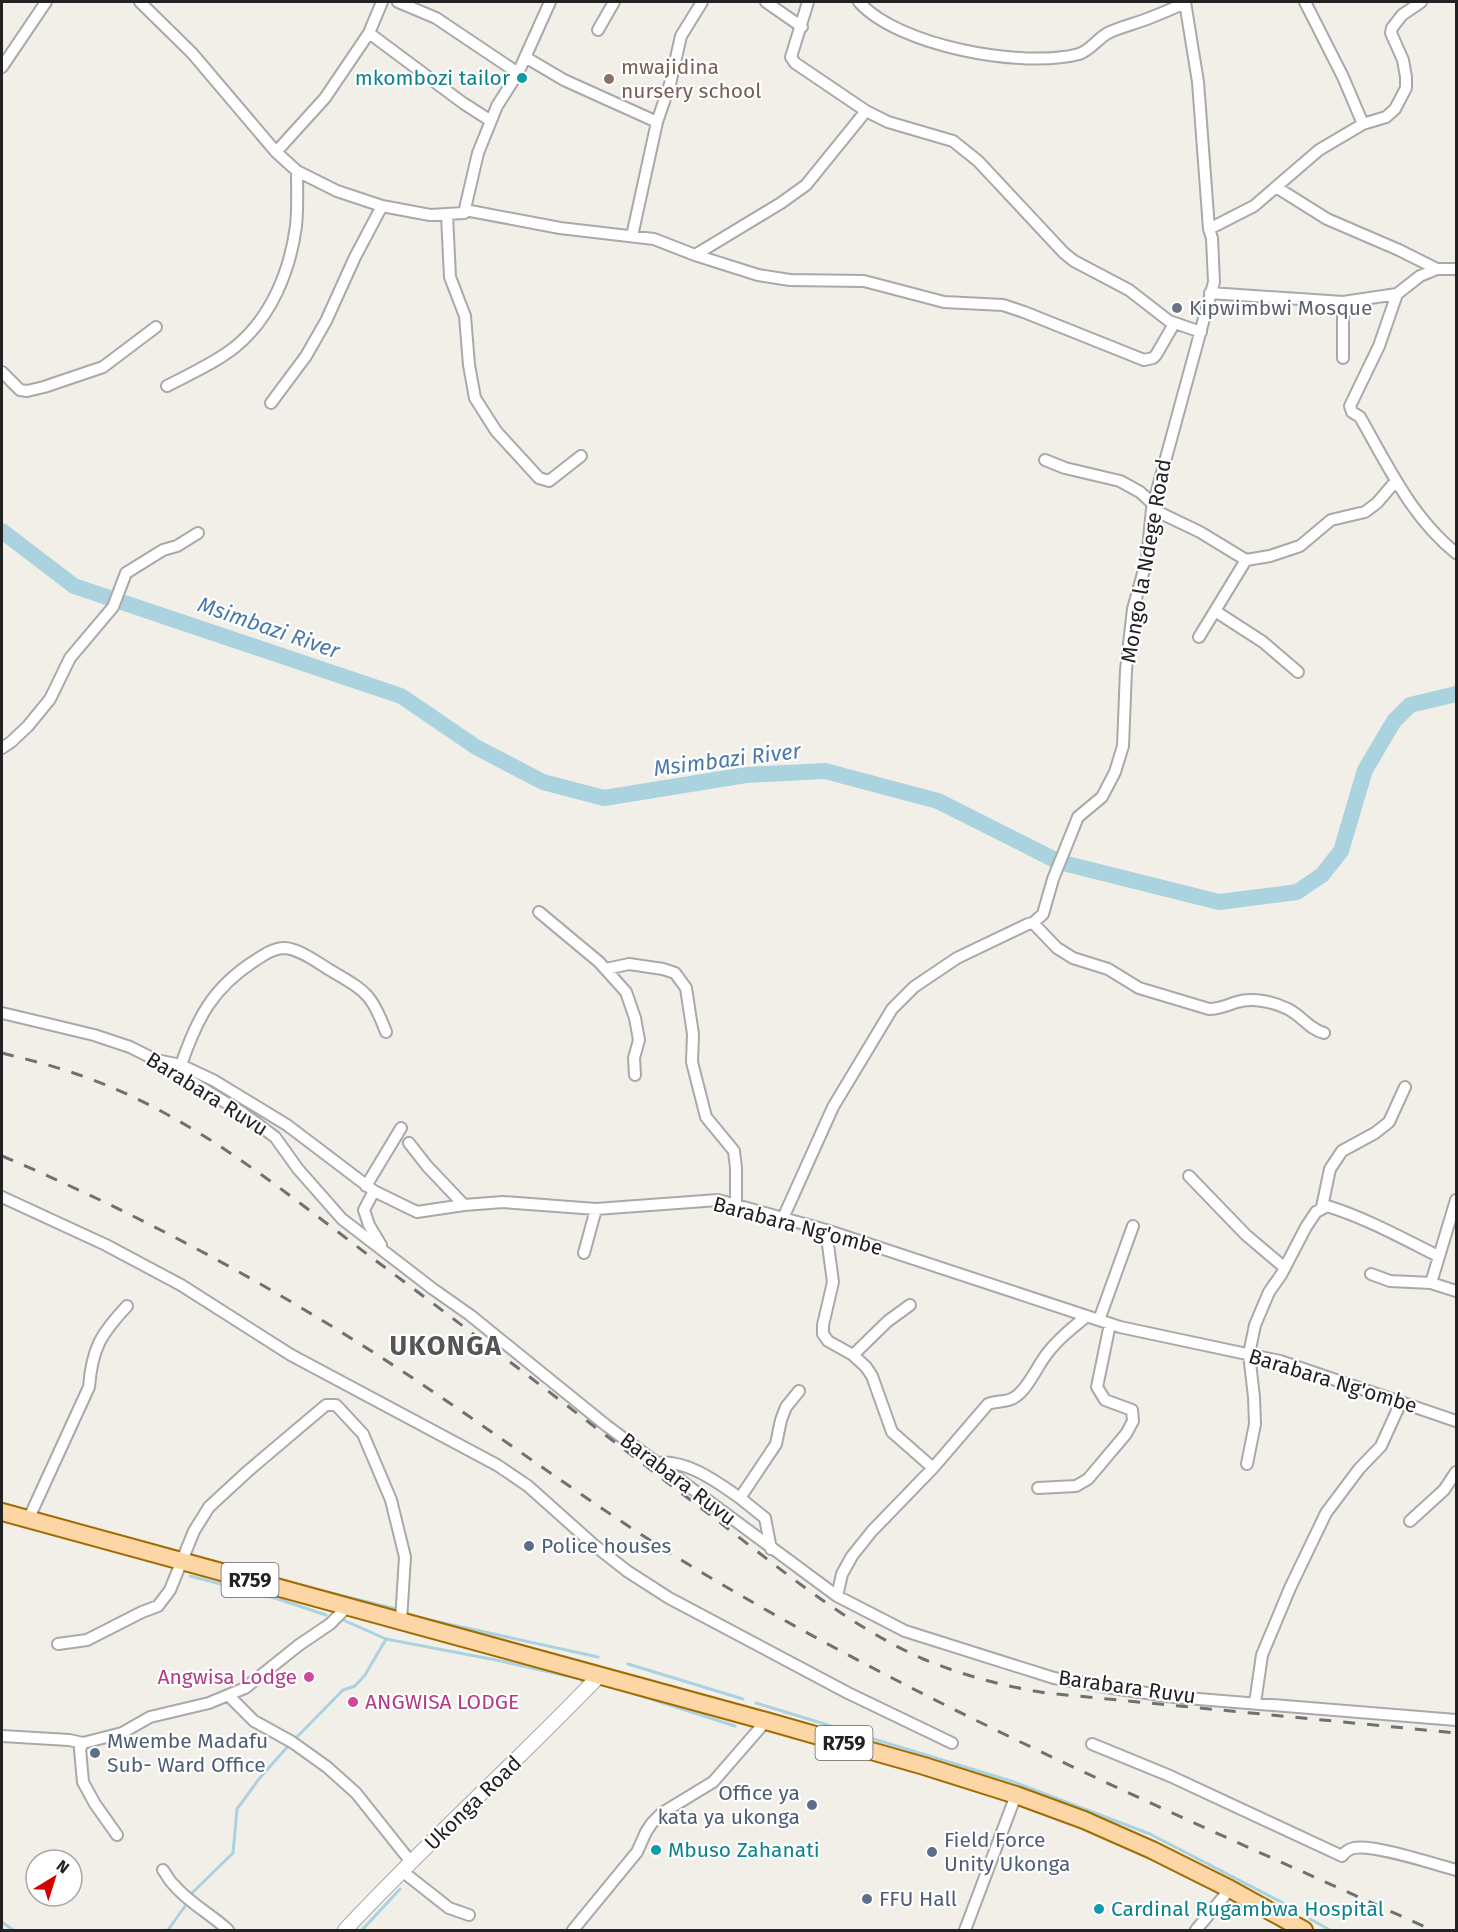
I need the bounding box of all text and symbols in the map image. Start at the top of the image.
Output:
place label: mwajidina nursery school [621,54,761,104]
place label: mkombozi tailor [355,65,510,91]
marker: mkombozi tailor [515,71,529,85]
marker: mwajidina nursery school [602,72,616,86]
place label: Kipwimbwi Mosque [1189,295,1372,321]
marker: Kipwimbwi Mosque [1170,301,1184,315]
street label: Mongo la Ndege Road [1115,457,1177,665]
water label: Msimbazi River [194,591,344,665]
water label: Msimbazi River [652,737,803,782]
street label: Barabara Ruvu [141,1046,273,1142]
street label: Barabara Ng'ombe [710,1191,886,1261]
district label: UKONGA [389,1330,503,1362]
street label: Barabara Ng'ombe [1246,1343,1420,1419]
street label: Barabara Ruvu [615,1427,741,1531]
place label: Police houses [541,1533,672,1559]
marker: Police houses [522,1539,536,1553]
road number: R759 [222,1563,278,1597]
place label: Angwisa Lodge [157,1664,297,1690]
street label: Barabara Ruvu [1057,1664,1197,1710]
marker: Angwisa Lodge [302,1670,316,1684]
place label: ANGWISA LODGE [365,1689,519,1715]
marker: ANGWISA LODGE [346,1695,360,1709]
road number: R759 [816,1726,872,1760]
place label: Mwembe Madafu Sub- Ward Office [107,1728,268,1778]
marker: Mwembe Madafu Sub- Ward Office [88,1746,102,1760]
street label: Ukonga Road [419,1750,527,1856]
place label: Office ya kata ya ukonga [657,1780,800,1830]
marker: Office ya kata ya ukonga [805,1798,819,1812]
place label: Field Force Unity Ukonga [944,1827,1070,1877]
place label: Mbuso Zahanati [668,1837,820,1863]
marker: Mbuso Zahanati [649,1843,663,1857]
marker: Field Force Unity Ukonga [925,1845,939,1859]
north arrow [24,1848,84,1908]
text: N [53,1856,73,1877]
place label: FFU Hall [879,1886,957,1912]
marker: FFU Hall [860,1892,874,1906]
place label: Cardinal Rugambwa Hospital [1111,1896,1384,1922]
marker: Cardinal Rugambwa Hospital [1092,1902,1106,1916]

